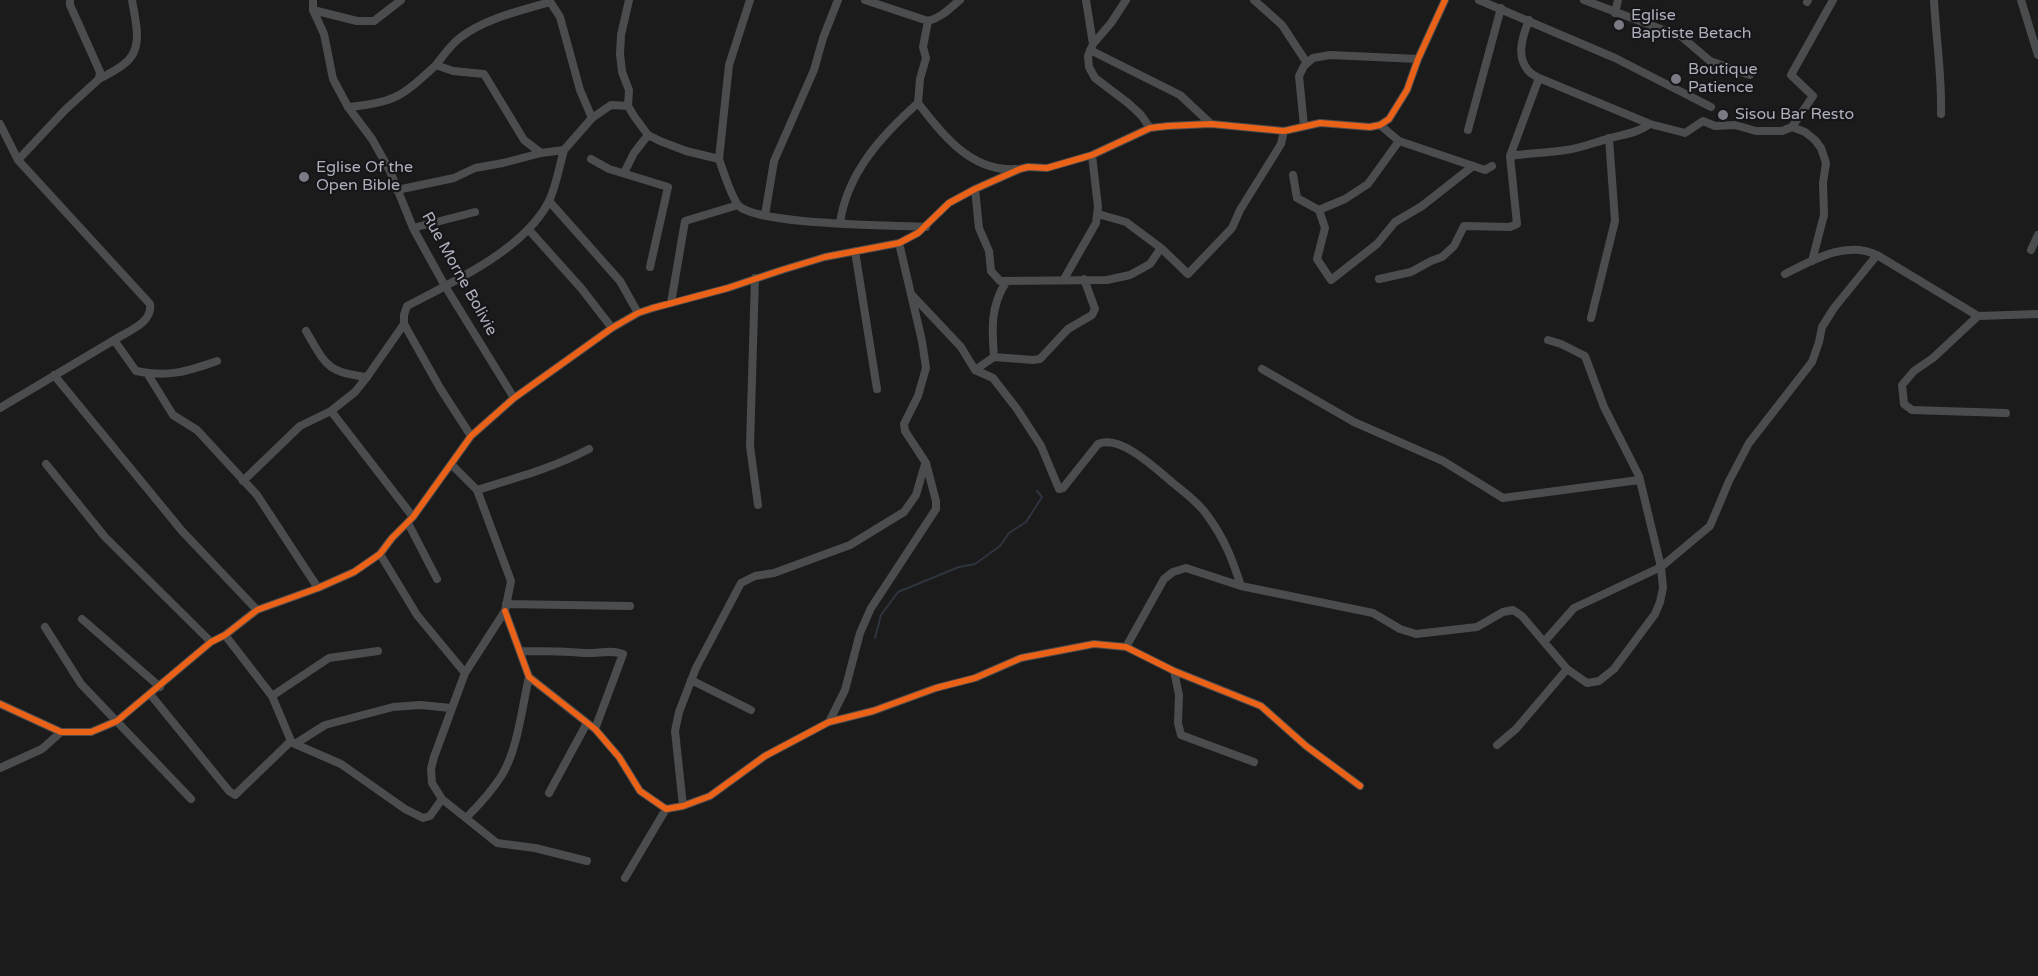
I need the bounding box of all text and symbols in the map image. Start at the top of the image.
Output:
place label: Eglise Baptiste Betach [1631,6,1751,44]
marker: Eglise Baptiste Betach [1612,18,1626,32]
place label: Boutique Patience [1688,60,1757,98]
marker: Boutique Patience [1669,72,1683,86]
place label: Sisou Bar Resto [1735,105,1854,125]
marker: Sisou Bar Resto [1716,108,1730,122]
place label: Eglise Of the Open Bible [316,158,413,196]
marker: Eglise Of the Open Bible [297,170,311,184]
street label: Rue Morne Bolivie [417,209,501,339]

